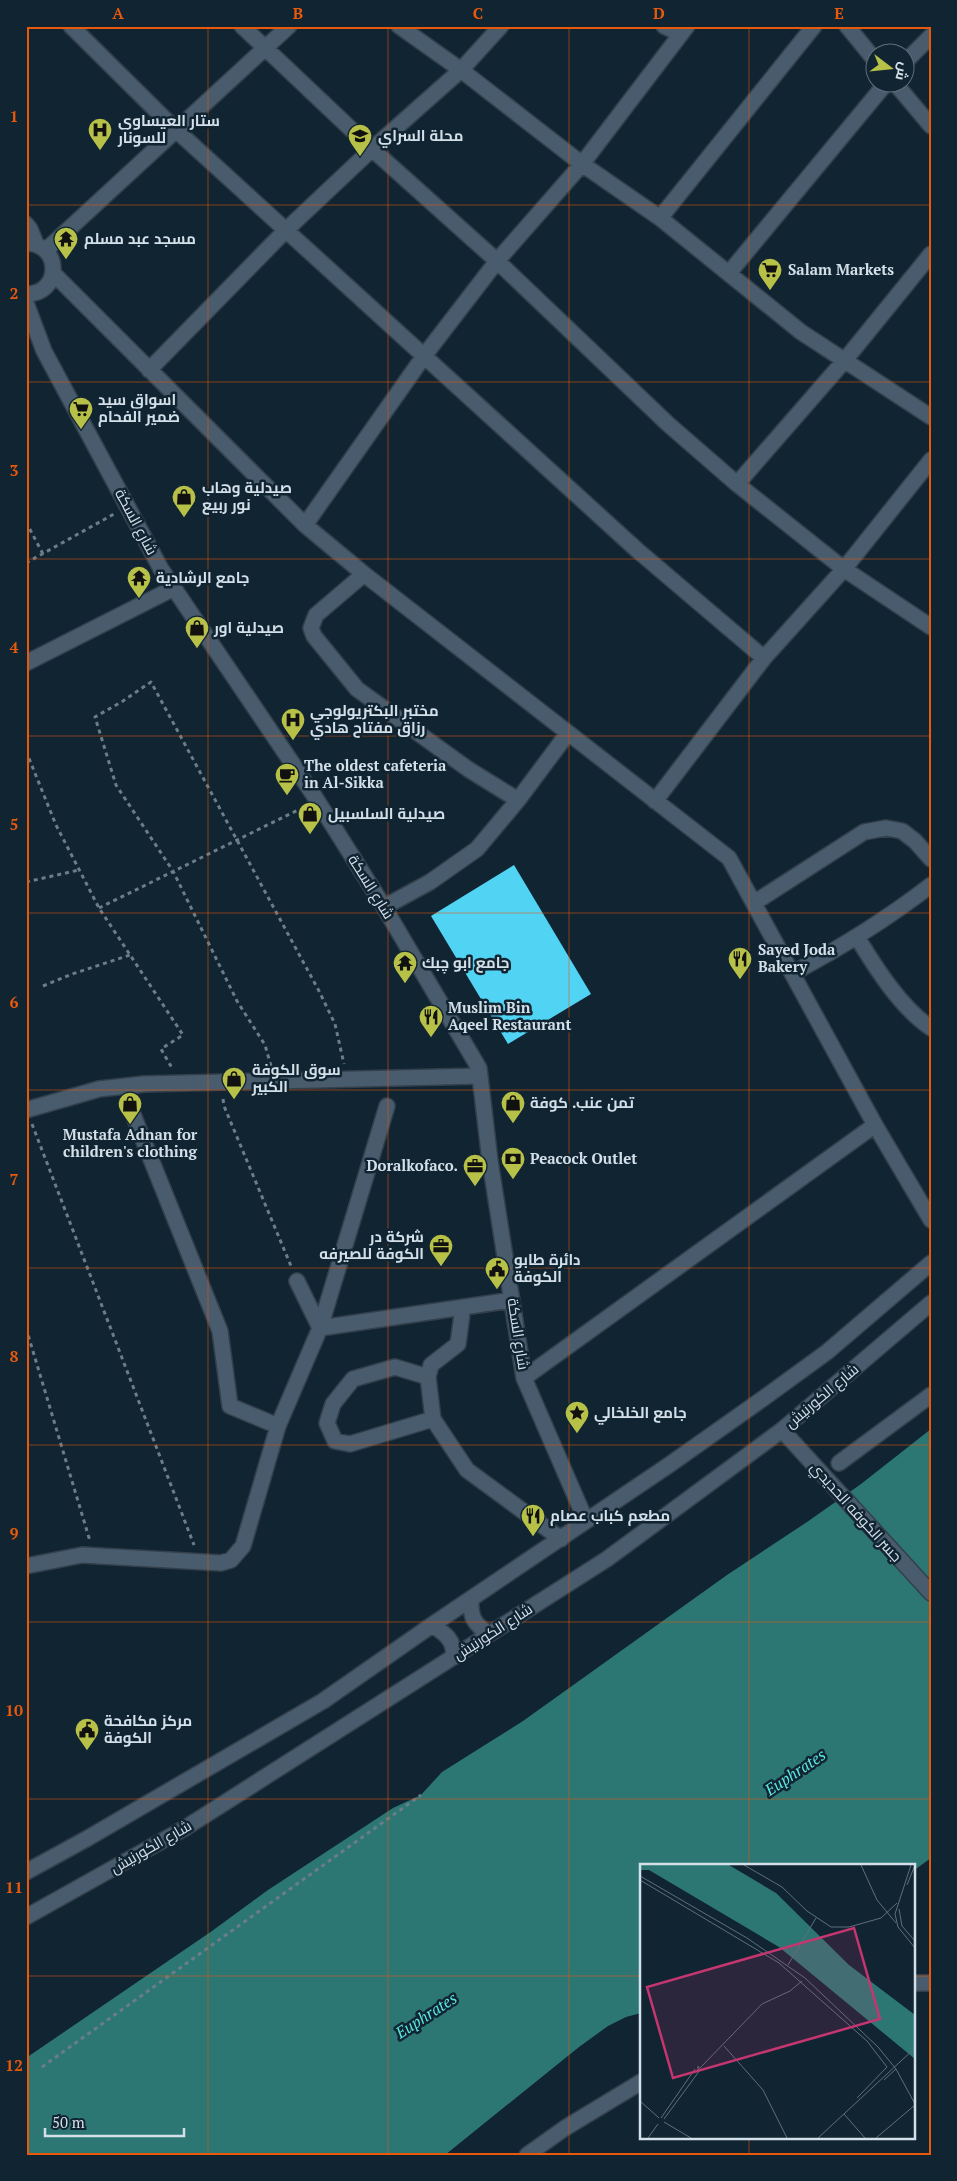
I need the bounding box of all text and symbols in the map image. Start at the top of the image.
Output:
text: A [112,2,124,24]
text: B [293,2,303,24]
text: C [473,2,483,24]
text: D [653,2,665,24]
text: E [834,2,844,24]
north arrow [864,42,914,92]
text: ش [891,60,915,83]
text: 1 [9,105,19,127]
place label: ستار العيساوي للسونار [117,110,220,147]
hospital icon: ستار العيساوي للسونار [87,117,113,151]
school or university icon: محلة السراي [347,123,373,157]
place label: محلة السراي [378,125,463,148]
temple icon: مسجد عبد مسلم [53,226,79,260]
place label: مسجد عبد مسلم [84,228,196,249]
supermarket icon: Salam Markets [757,257,783,291]
place label: Salam Markets [788,259,894,279]
text: 2 [9,282,19,304]
place label: اسواق سيد ضمير الفحام [98,389,180,427]
supermarket icon: اسواق سيد ضمير الفحام [68,396,94,430]
text: 3 [9,459,19,481]
place label: صيدلية وهاب نور ربيع [202,477,292,515]
shop icon: صيدلية وهاب نور ربيع [171,484,197,518]
street label: شارع السكة [109,485,163,559]
temple icon: جامع الرشادية [126,565,152,599]
place label: جامع الرشادية [156,567,249,588]
shop icon: صيدلية اور [184,615,210,649]
place label: صيدلية اور [213,617,284,637]
text: 4 [9,636,19,658]
place label: مختبر البكتريولوجي رزاق مفتاح هادي [310,700,439,740]
hospital icon: مختبر البكتريولوجي رزاق مفتاح هادي [280,707,306,741]
place label: The oldest cafeteria in Al-Sikka [304,755,447,792]
cafe icon: The oldest cafeteria in Al-Sikka [274,762,300,796]
shop icon: صيدلية السلسبيل [297,801,323,835]
place label: صيدلية السلسبيل [328,803,445,823]
text: 5 [9,813,19,835]
street label: شارع السكة [343,851,399,923]
place label: Sayed Joda Bakery [758,939,836,976]
restaurant icon: Sayed Joda Bakery [727,946,753,980]
temple icon: جامع ابو چبك [392,950,418,984]
place label: جامع ابو چبك [422,952,509,974]
text: 6 [9,991,19,1013]
place label: Muslim Bin Aqeel Restaurant [448,997,571,1034]
restaurant icon: Muslim Bin Aqeel Restaurant [418,1004,444,1038]
place label: سوق الكوفة الكبير [251,1059,341,1096]
shop icon: سوق الكوفة الكبير [221,1066,247,1100]
shop icon: تمن عنب. كوفة [500,1090,526,1124]
shop icon: Mustafa Adnan for children's clothing [117,1091,143,1125]
place label: تمن عنب. كوفة [530,1092,634,1112]
place label: Mustafa Adnan for children's clothing [63,1124,198,1161]
bank icon: Peacock Outlet [500,1146,526,1180]
place label: Peacock Outlet [530,1148,637,1168]
office icon: Doralkofaco. [462,1153,488,1187]
place label: Doralkofaco. [367,1155,458,1175]
text: 7 [9,1168,19,1190]
place label: شركة در الكوفة للصيرفه [319,1226,424,1263]
office icon: شركة در الكوفة للصيرفه [428,1233,454,1267]
place label: دائرة طابو الكوفة [514,1249,581,1286]
public building icon: دائرة طابو الكوفة [484,1256,510,1290]
street label: شارع السكة [501,1297,535,1371]
text: 8 [9,1345,19,1367]
street label: شارع الكورنيش [780,1358,864,1434]
place icon: جامع الخلخالي [564,1400,590,1434]
place label: جامع الخلخالي [594,1402,687,1425]
street label: جسر الکوفه الحديدي [804,1457,907,1568]
restaurant icon: مطعم كباب عصام [520,1503,546,1537]
place label: مطعم كباب عصام [550,1505,670,1526]
text: 9 [9,1522,19,1544]
street label: شارع الكورنيش [449,1598,537,1666]
text: 10 [5,1699,23,1721]
place label: مركز مكافحة الكوفة [104,1710,192,1747]
public building icon: مركز مكافحة الكوفة [74,1717,100,1751]
water label: Euphrates [759,1743,830,1801]
street label: شارع الكورنيش [106,1815,196,1879]
inset map [640,1864,914,2138]
text: 11 [5,1876,23,1898]
water label: Euphrates [390,1987,461,2044]
text: 12 [5,2054,23,2076]
scale bar [45,2106,184,2138]
text: 50 m [52,2112,85,2132]

